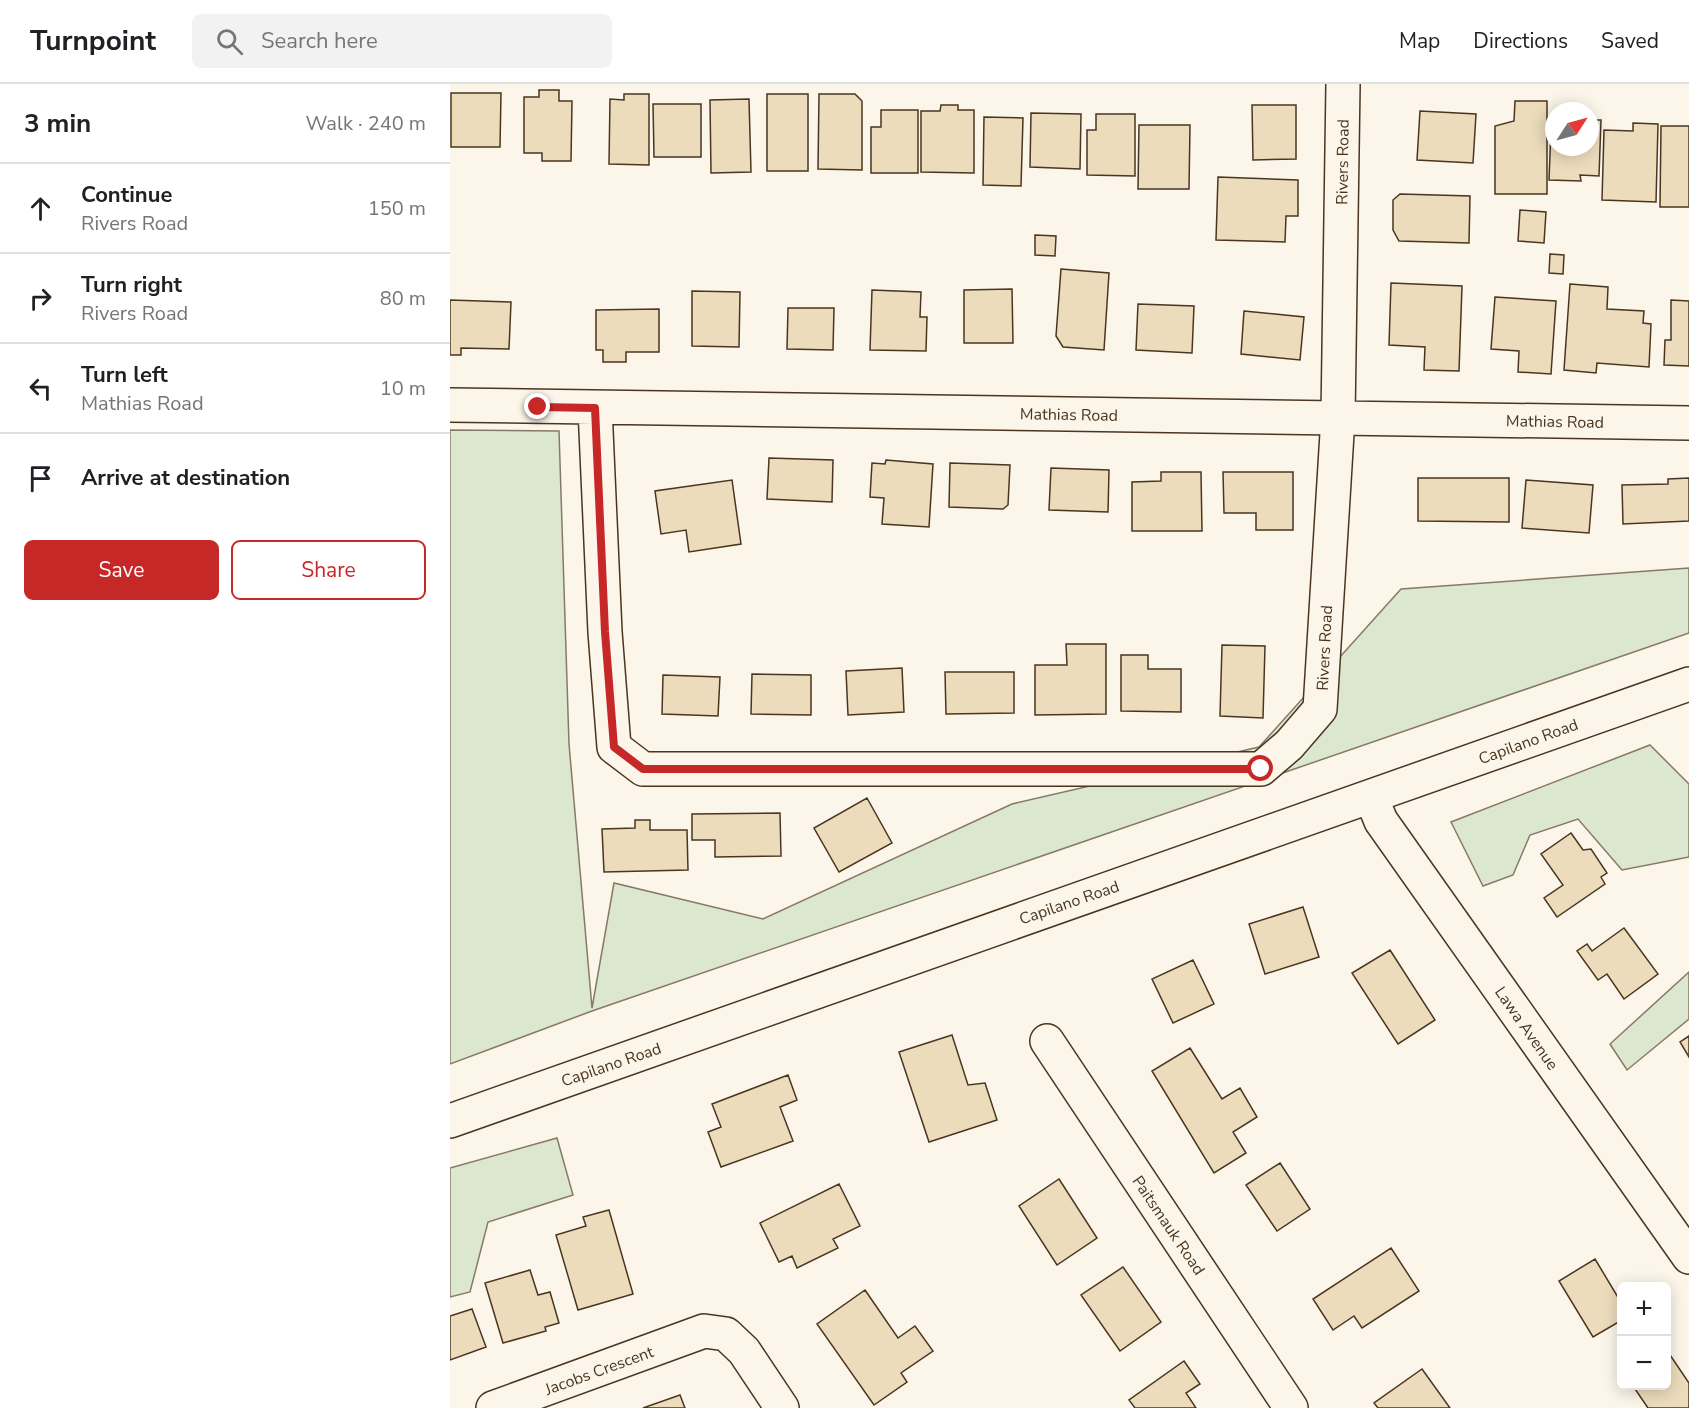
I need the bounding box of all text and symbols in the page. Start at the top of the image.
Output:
search box [192,14,612,68]
text: Turnpoint [30,22,156,60]
icon: search [213,25,246,58]
text: Search here [261,26,378,56]
text: Map [1399,27,1440,55]
text: Directions [1473,27,1568,55]
text: Saved [1601,27,1659,55]
north arrow [1545,102,1599,156]
text: 3 min [24,106,91,141]
text: Walk · 240 m [306,110,426,137]
street label: Rivers Road [1331,119,1355,205]
text: Continue [81,180,172,210]
icon: ahead [24,192,57,225]
text: 150 m [368,195,426,222]
text: Rivers Road [81,210,188,237]
text: Turn right [81,270,182,300]
icon: right [24,282,57,315]
text: 80 m [380,285,426,312]
text: Rivers Road [81,300,188,327]
text: Turn left [81,360,168,390]
icon: left [24,372,57,405]
text: 10 m [380,375,426,402]
text: Mathias Road [81,390,204,417]
route end [524,393,550,419]
street label: Mathias Road [1020,403,1118,427]
street label: Mathias Road [1506,410,1604,434]
icon: arrive [24,462,57,495]
text: Arrive at destination [81,463,290,493]
button: Save [24,540,219,600]
button: Share [231,540,426,600]
street label: Rivers Road [1312,605,1338,691]
street label: Capilano Road [1475,714,1581,770]
route start [1247,755,1273,781]
street label: Capilano Road [1016,876,1122,930]
street label: Lawa Avenue [1489,982,1563,1075]
street label: Capilano Road [558,1038,664,1092]
street label: Paitsmauk Road [1127,1171,1210,1280]
map controls [1617,1282,1671,1390]
button: + [1617,1282,1671,1336]
button: − [1617,1336,1671,1390]
street label: Jacobs Crescent [541,1341,657,1401]

